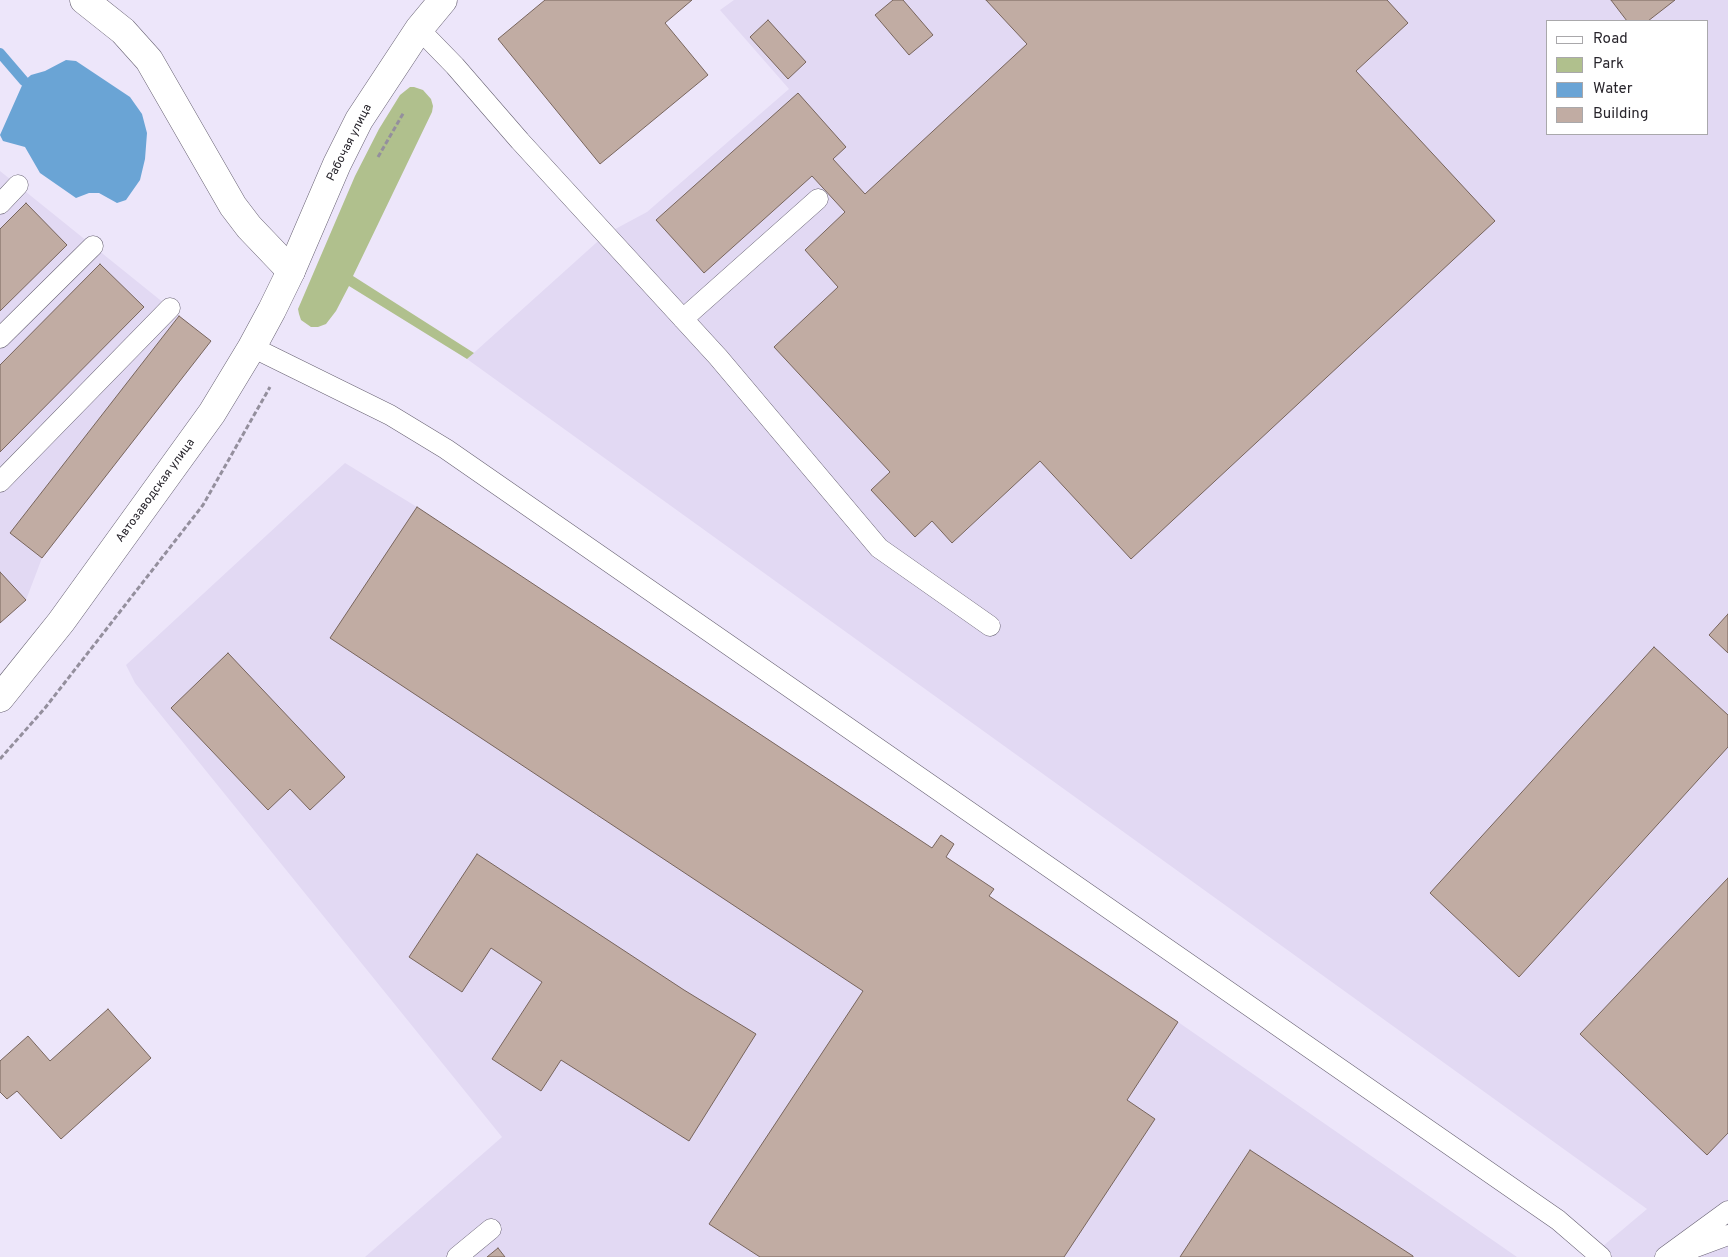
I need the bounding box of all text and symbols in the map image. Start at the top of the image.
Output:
legend [1546,20,1708,135]
text: Road [1593,30,1628,49]
text: Park [1593,55,1624,74]
text: Water [1593,80,1632,99]
street label: Рабочая улица [324,102,376,184]
text: Building [1593,105,1648,124]
street label: Автозаводская улица [114,436,198,546]

